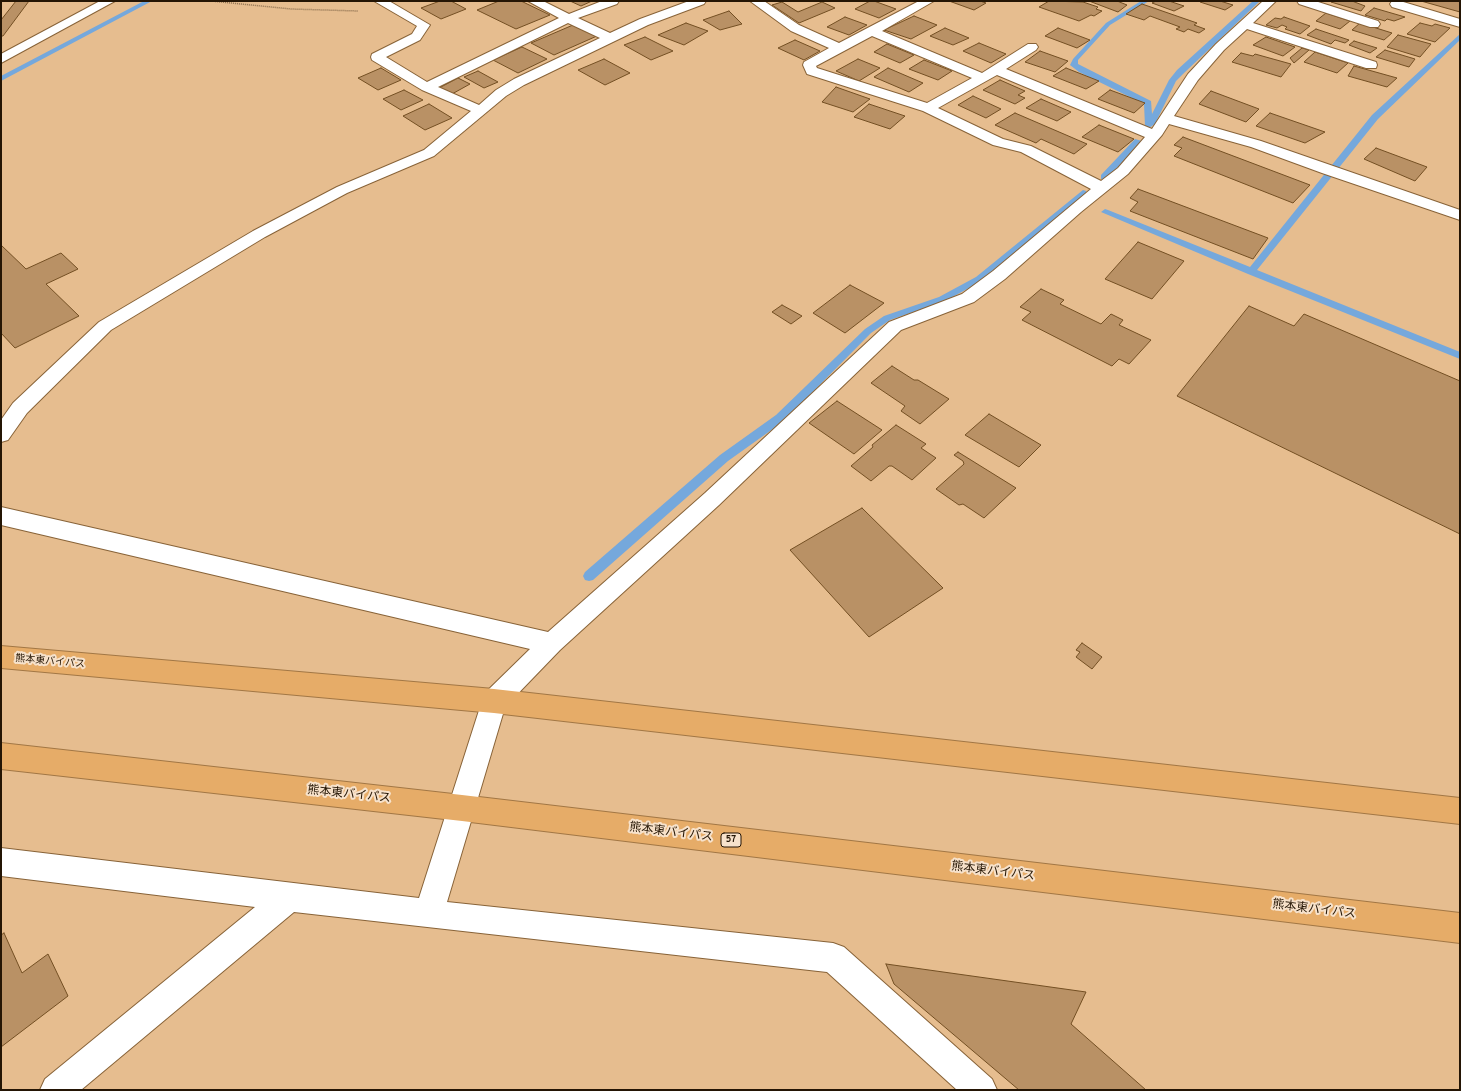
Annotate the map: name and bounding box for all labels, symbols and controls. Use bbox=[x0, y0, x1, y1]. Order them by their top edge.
street label: 熊本東バイパス bbox=[15, 653, 85, 671]
street label: 熊本東バイパス bbox=[306, 783, 392, 807]
street label: 熊本東バイパス bbox=[628, 821, 714, 845]
road number: 57 bbox=[721, 833, 741, 847]
street label: 熊本東バイパス bbox=[950, 860, 1036, 884]
street label: 熊本東バイパス bbox=[1271, 898, 1357, 922]

